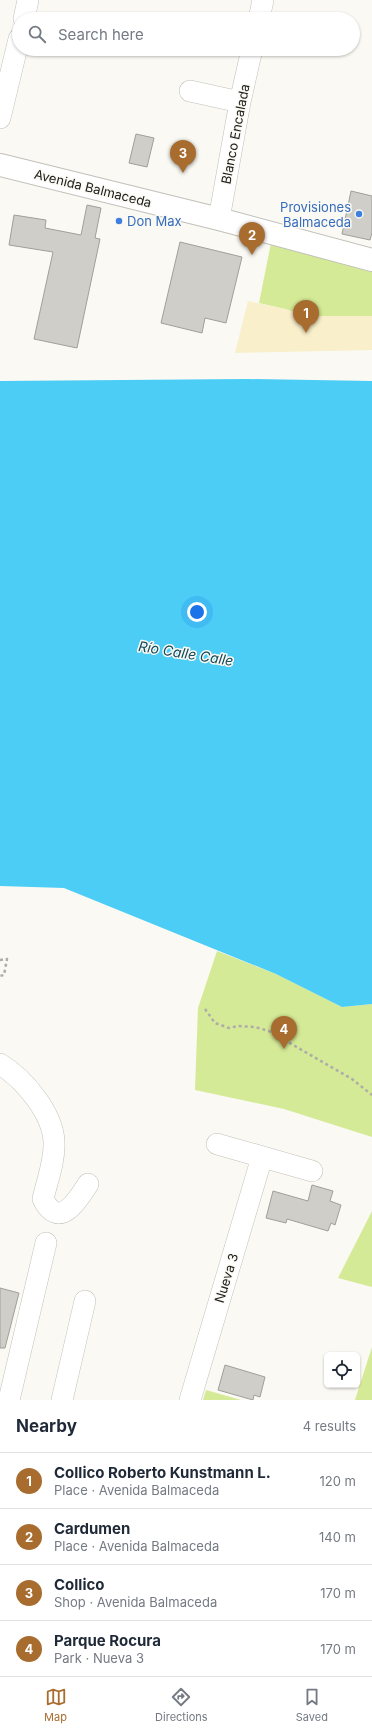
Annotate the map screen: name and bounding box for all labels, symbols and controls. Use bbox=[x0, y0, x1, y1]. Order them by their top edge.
search box bbox=[12, 12, 360, 56]
icon: search bbox=[26, 23, 48, 45]
text: Search here bbox=[58, 25, 144, 44]
street label: Blanco Encalada bbox=[217, 83, 253, 185]
pin: 3 bbox=[170, 140, 196, 173]
street label: Avenida Balmaceda bbox=[33, 166, 153, 210]
place label: Provisiones Balmaceda bbox=[280, 199, 351, 230]
marker: Provisiones Balmaceda bbox=[354, 209, 364, 219]
place label: Don Max bbox=[127, 213, 182, 229]
marker: Don Max bbox=[114, 216, 124, 226]
pin: 2 bbox=[239, 222, 265, 255]
pin: 1 bbox=[293, 300, 319, 333]
your location bbox=[187, 602, 207, 622]
water label: Río Calle Calle bbox=[137, 637, 235, 669]
pin: 4 bbox=[271, 1016, 297, 1049]
street label: Nueva 3 bbox=[211, 1251, 241, 1305]
map controls bbox=[324, 1352, 360, 1388]
button: locate bbox=[324, 1352, 360, 1388]
text: Nearby bbox=[16, 1416, 77, 1436]
text: 4 results bbox=[303, 1418, 356, 1434]
text: Collico Roberto Kunstmann L. bbox=[54, 1463, 271, 1482]
text: 1 bbox=[26, 1473, 32, 1489]
text: 120 m bbox=[320, 1473, 356, 1489]
text: Place · Avenida Balmaceda bbox=[54, 1482, 219, 1498]
text: Cardumen bbox=[54, 1519, 130, 1538]
text: 2 bbox=[25, 1529, 33, 1545]
text: 140 m bbox=[319, 1529, 356, 1545]
text: Place · Avenida Balmaceda bbox=[54, 1538, 219, 1554]
text: Collico bbox=[54, 1575, 105, 1594]
text: 3 bbox=[25, 1585, 33, 1601]
text: 170 m bbox=[320, 1585, 356, 1601]
text: Shop · Avenida Balmaceda bbox=[54, 1594, 217, 1610]
text: Parque Rocura bbox=[54, 1631, 161, 1650]
text: 4 bbox=[25, 1641, 33, 1657]
text: 170 m bbox=[320, 1641, 356, 1657]
text: Park · Nueva 3 bbox=[54, 1650, 144, 1666]
tab: Map bbox=[44, 1686, 67, 1724]
tab: Directions bbox=[155, 1686, 208, 1724]
tab: Saved bbox=[296, 1686, 328, 1724]

